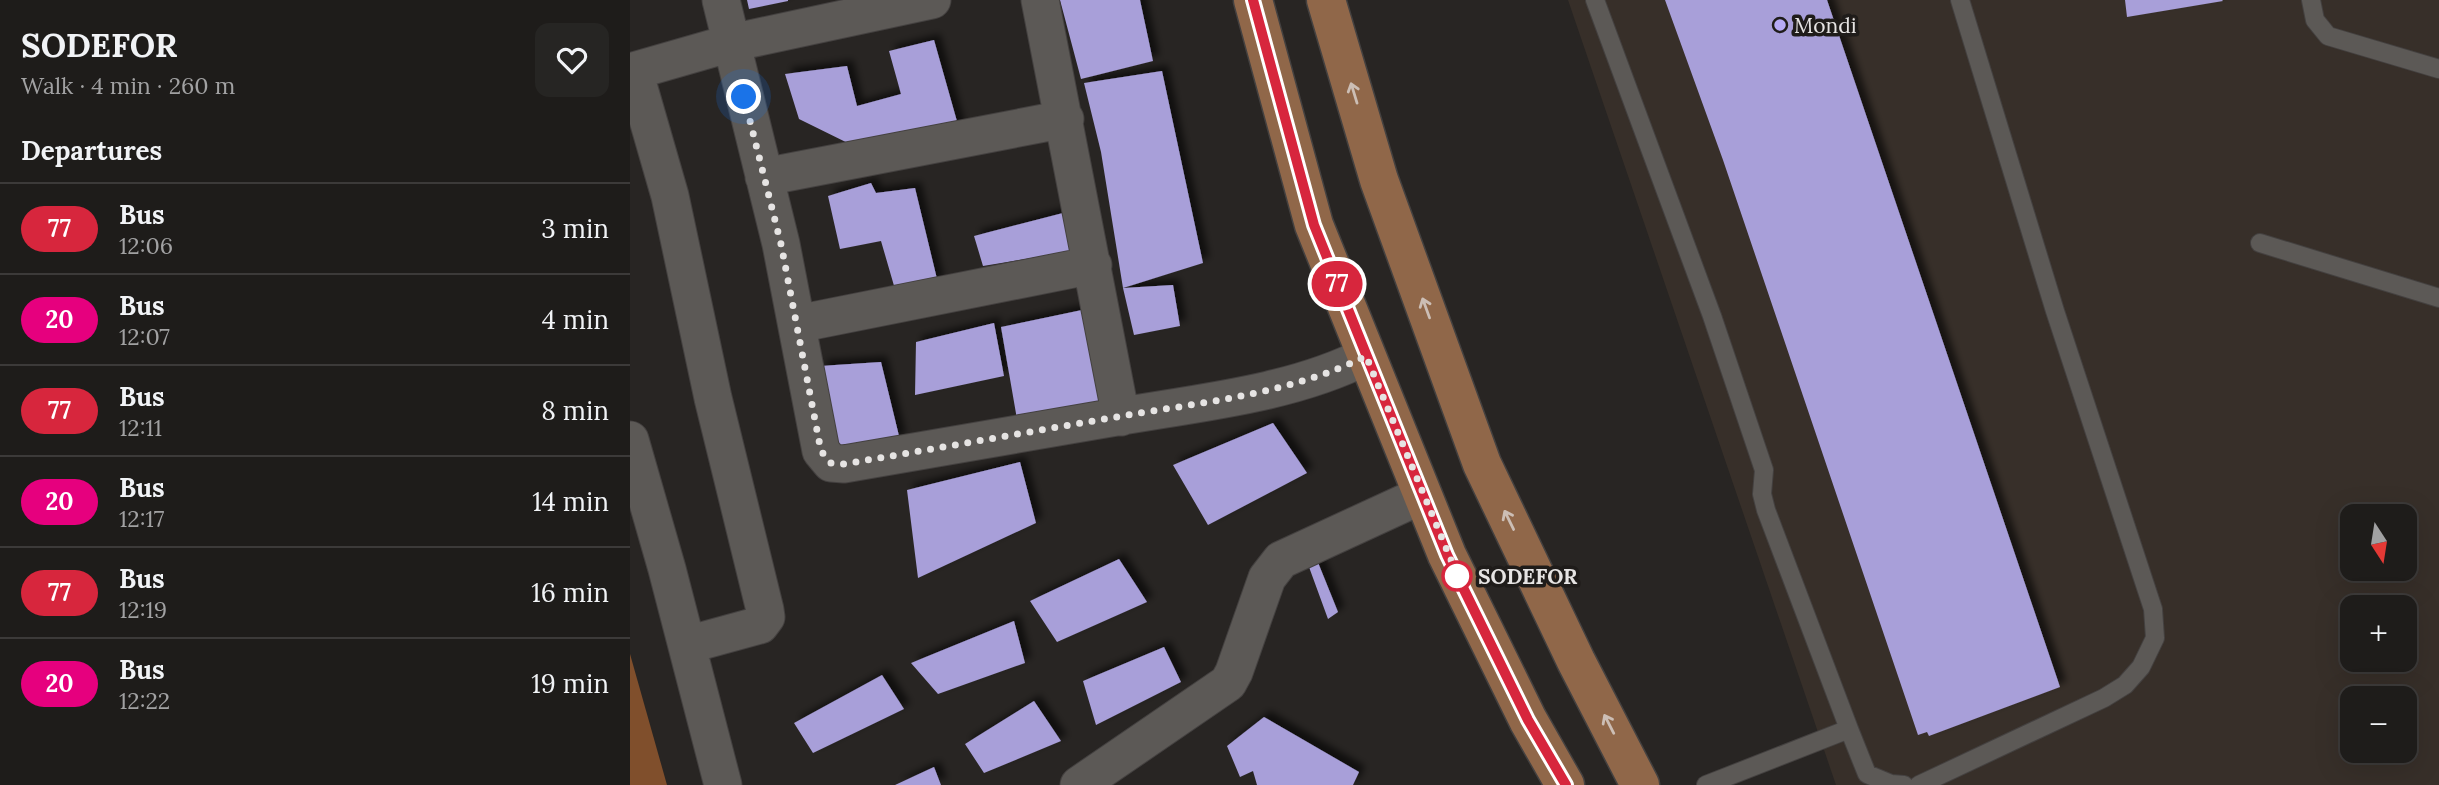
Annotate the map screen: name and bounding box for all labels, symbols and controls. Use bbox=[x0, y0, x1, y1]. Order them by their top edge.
place label: Mondi bbox=[1794, 12, 1857, 39]
marker: Mondi bbox=[1772, 17, 1788, 33]
button: heart bbox=[535, 23, 609, 97]
text: SODEFOR bbox=[21, 24, 177, 66]
text: Walk · 4 min · 260 m bbox=[21, 71, 235, 100]
your location bbox=[726, 79, 761, 114]
one-way arrow bbox=[1346, 82, 1359, 104]
text: Departures bbox=[21, 134, 162, 167]
text: Bus bbox=[119, 198, 165, 231]
text: 3 min bbox=[541, 212, 609, 245]
text: 77 bbox=[48, 213, 71, 244]
text: 12:06 bbox=[119, 231, 173, 260]
line badge: 77 bbox=[1306, 261, 1368, 307]
text: 77 bbox=[1326, 268, 1348, 299]
text: Bus bbox=[119, 289, 165, 322]
one-way arrow bbox=[1419, 298, 1431, 320]
text: 4 min bbox=[542, 303, 609, 336]
text: 20 bbox=[45, 304, 74, 335]
text: 12:07 bbox=[119, 322, 170, 351]
text: Bus bbox=[119, 380, 165, 413]
text: 8 min bbox=[541, 394, 609, 427]
text: 77 bbox=[48, 395, 71, 426]
text: 12:11 bbox=[119, 413, 162, 442]
text: Bus bbox=[119, 471, 165, 504]
text: 14 min bbox=[532, 485, 609, 518]
text: 20 bbox=[45, 486, 74, 517]
text: 12:17 bbox=[119, 504, 164, 533]
north arrow bbox=[2340, 504, 2417, 581]
map controls bbox=[2340, 504, 2417, 763]
one-way arrow bbox=[1501, 510, 1515, 531]
marker: SODEFOR bbox=[1442, 561, 1472, 591]
text: Bus bbox=[119, 562, 165, 595]
place label: SODEFOR bbox=[1478, 563, 1578, 590]
text: 16 min bbox=[531, 576, 609, 609]
text: 77 bbox=[48, 577, 71, 608]
text: 12:19 bbox=[119, 595, 167, 624]
button: + bbox=[2340, 595, 2417, 672]
text: Bus bbox=[119, 653, 165, 686]
text: 19 min bbox=[531, 667, 609, 700]
text: 20 bbox=[45, 668, 74, 699]
text: 12:22 bbox=[119, 686, 170, 715]
button: − bbox=[2340, 686, 2417, 763]
one-way arrow bbox=[1601, 714, 1615, 735]

